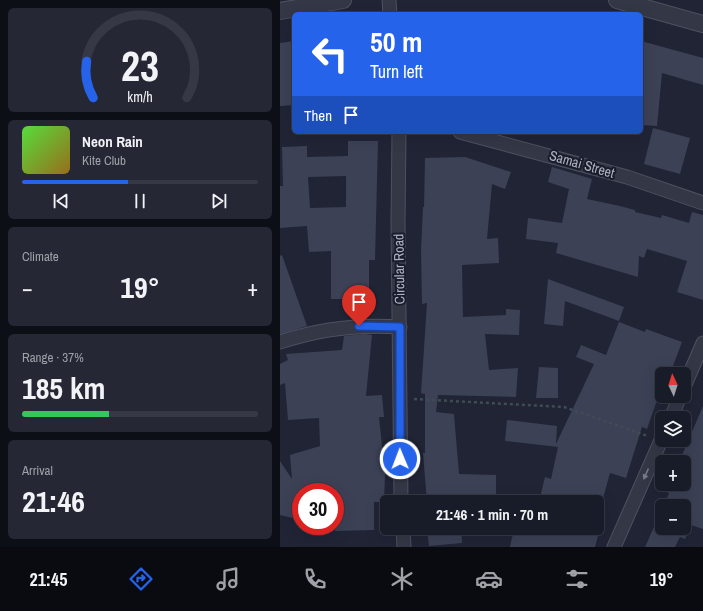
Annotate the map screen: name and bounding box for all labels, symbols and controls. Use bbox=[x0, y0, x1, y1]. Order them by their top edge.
text: 50 m bbox=[370, 23, 422, 61]
icon: left bbox=[304, 28, 356, 80]
text: 23 bbox=[121, 38, 159, 94]
text: Turn left bbox=[370, 59, 423, 84]
text: km/h bbox=[127, 87, 153, 106]
icon: arrive bbox=[340, 104, 362, 126]
text: Then bbox=[304, 105, 332, 126]
text: Neon Rain bbox=[82, 131, 143, 152]
street label: Samai Street bbox=[547, 146, 617, 182]
text: Kite Club bbox=[82, 152, 126, 169]
icon: previous bbox=[50, 190, 72, 212]
icon: pause bbox=[129, 190, 151, 212]
icon: next bbox=[208, 190, 230, 212]
street label: Circular Road bbox=[389, 233, 409, 305]
text: Climate bbox=[22, 248, 59, 265]
text: 19° bbox=[120, 267, 160, 307]
text: − bbox=[22, 273, 33, 303]
text: + bbox=[247, 273, 258, 303]
pin bbox=[342, 285, 376, 326]
icon: arrive bbox=[348, 291, 370, 313]
text: Range · 37% bbox=[22, 349, 84, 366]
north arrow bbox=[655, 367, 691, 403]
map controls bbox=[655, 367, 691, 535]
text: 185 km bbox=[22, 368, 105, 408]
button: layers bbox=[655, 411, 691, 447]
position arrow bbox=[379, 438, 421, 480]
button: + bbox=[655, 455, 691, 491]
text: Arrival bbox=[22, 462, 53, 479]
one-way arrow bbox=[643, 468, 649, 480]
text: 21:46 bbox=[22, 481, 85, 521]
speed limit sign: 30 bbox=[292, 483, 344, 535]
button: − bbox=[655, 499, 691, 535]
text: 21:46 · 1 min · 70 m bbox=[436, 504, 548, 525]
icon: directions bbox=[127, 565, 155, 593]
icon: music bbox=[214, 565, 242, 593]
icon: phone bbox=[301, 565, 329, 593]
icon: climate bbox=[388, 565, 416, 593]
icon: car bbox=[475, 565, 503, 593]
icon: filters bbox=[563, 565, 591, 593]
text: 21:45 bbox=[30, 567, 67, 592]
text: 19° bbox=[650, 567, 673, 592]

